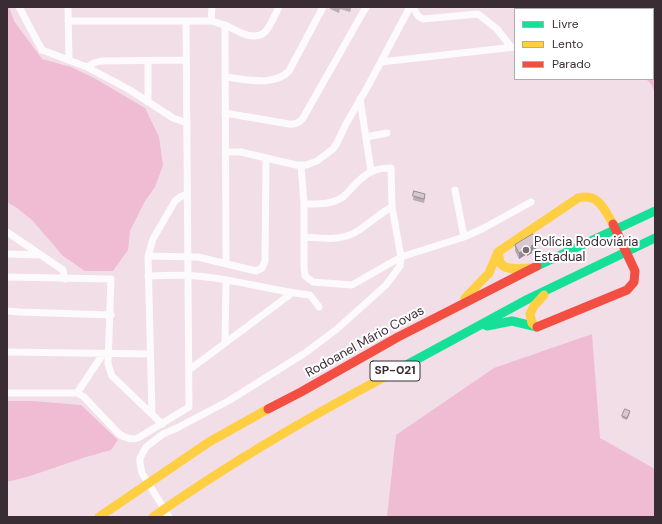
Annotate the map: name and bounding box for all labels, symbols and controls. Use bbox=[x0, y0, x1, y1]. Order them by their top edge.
legend bbox=[514, 8, 654, 80]
text: Livre bbox=[552, 16, 579, 32]
text: Lento bbox=[552, 36, 583, 52]
text: Parado bbox=[552, 56, 591, 72]
place label: Polícia Rodoviária Estadual bbox=[534, 235, 638, 266]
marker: Polícia Rodoviária Estadual bbox=[521, 245, 531, 255]
street label: Rodoanel Mário Covas bbox=[303, 303, 427, 381]
road number: SP-021 bbox=[370, 361, 420, 381]

